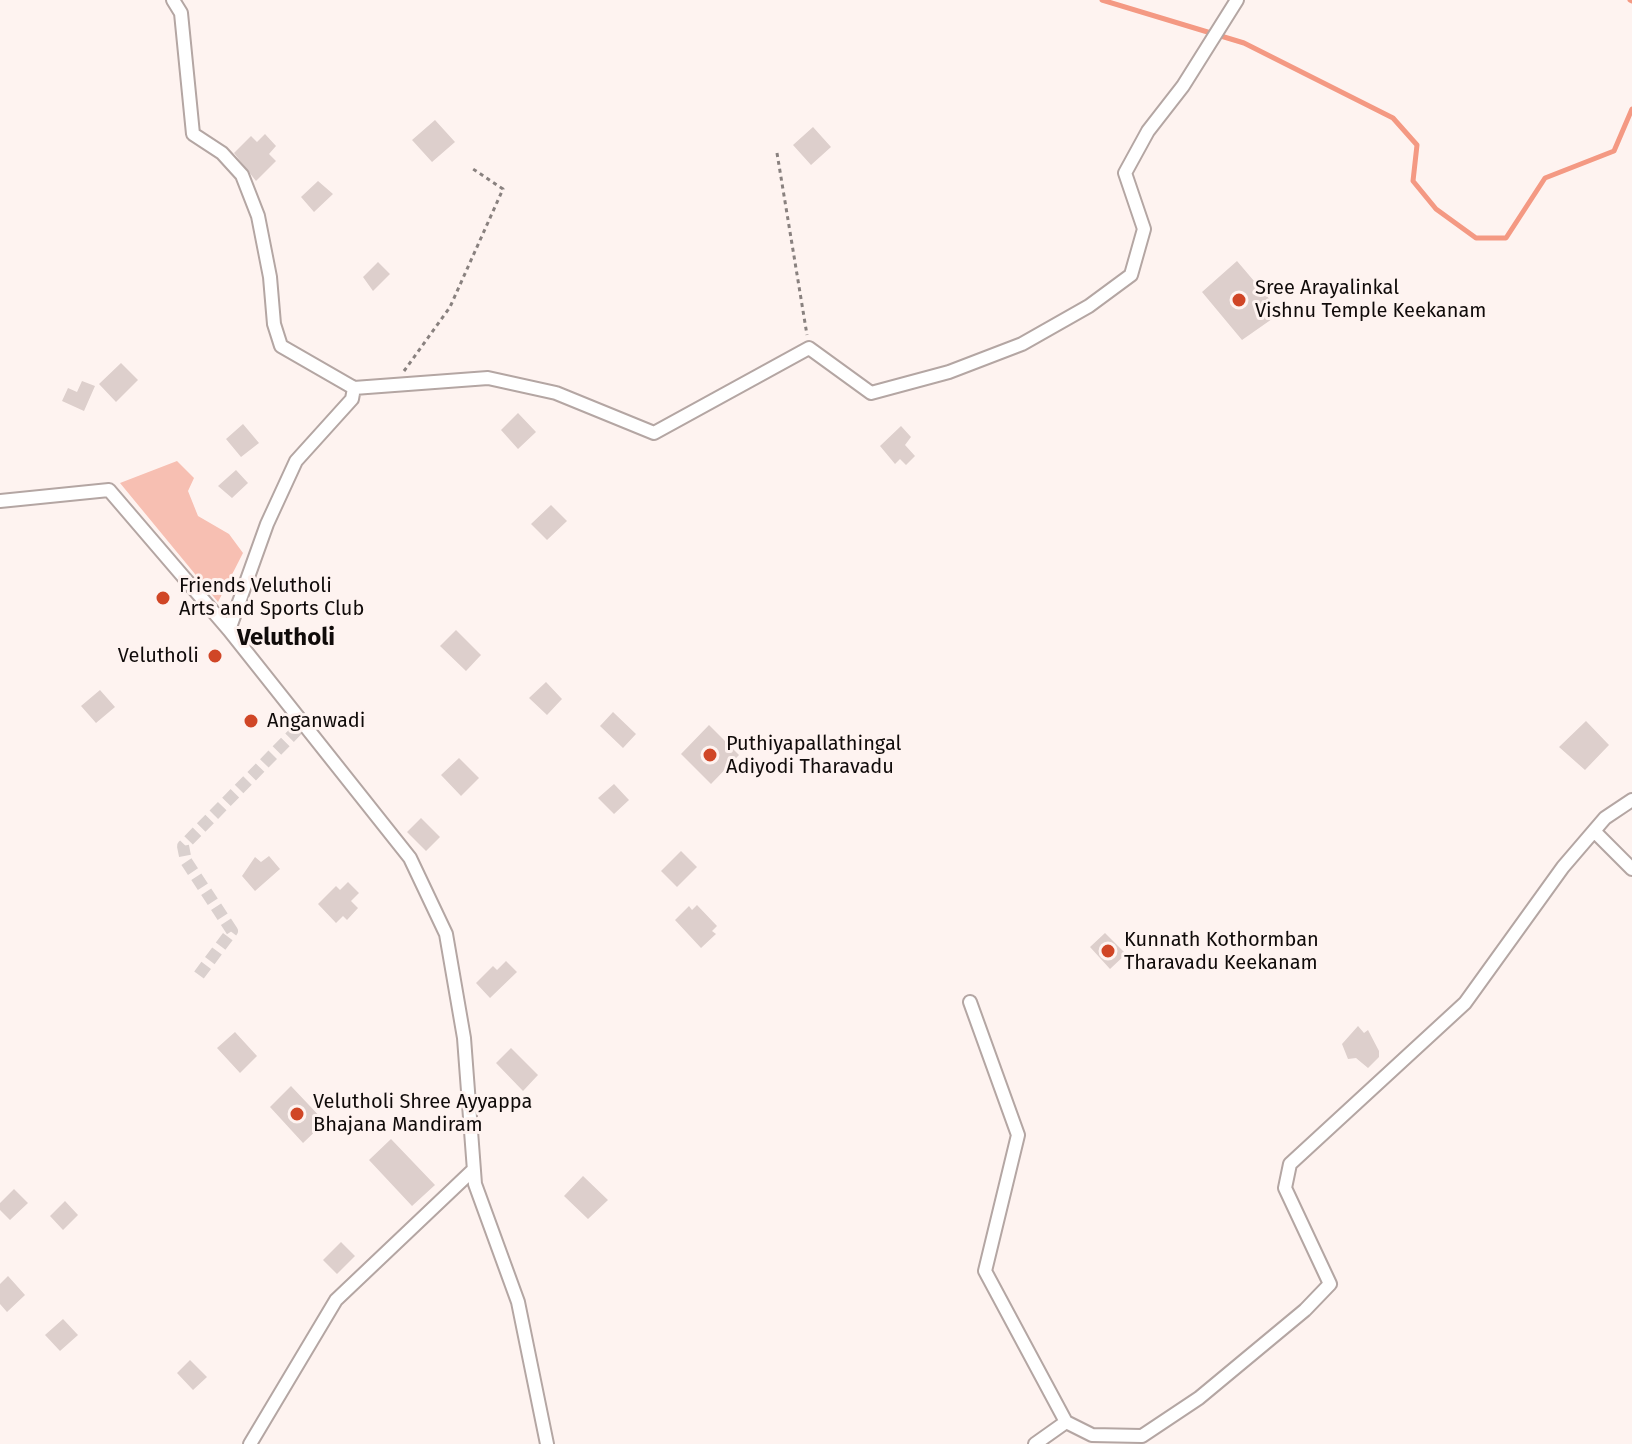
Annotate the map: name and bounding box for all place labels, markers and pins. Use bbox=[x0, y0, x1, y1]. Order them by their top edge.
place label: Sree Arayalinkal Vishnu Temple Keekanam bbox=[1255, 276, 1486, 323]
marker: Sree Arayalinkal Vishnu Temple Keekanam bbox=[1230, 291, 1248, 309]
place label: Friends Velutholi Arts and Sports Club bbox=[179, 574, 364, 621]
marker: Friends Velutholi Arts and Sports Club bbox=[154, 589, 172, 607]
place label: Velutholi bbox=[118, 644, 199, 668]
marker: Velutholi bbox=[206, 647, 224, 665]
place label: Anganwadi bbox=[267, 709, 365, 733]
marker: Anganwadi bbox=[242, 712, 260, 730]
place label: Puthiyapallathingal Adiyodi Tharavadu bbox=[726, 732, 901, 779]
marker: Puthiyapallathingal Adiyodi Tharavadu bbox=[701, 746, 719, 764]
place label: Kunnath Kothormban Tharavadu Keekanam bbox=[1124, 928, 1319, 975]
marker: Kunnath Kothormban Tharavadu Keekanam bbox=[1099, 942, 1117, 960]
place label: Velutholi Shree Ayyappa Bhajana Mandiram bbox=[313, 1090, 532, 1137]
marker: Velutholi Shree Ayyappa Bhajana Mandiram bbox=[288, 1105, 306, 1123]

